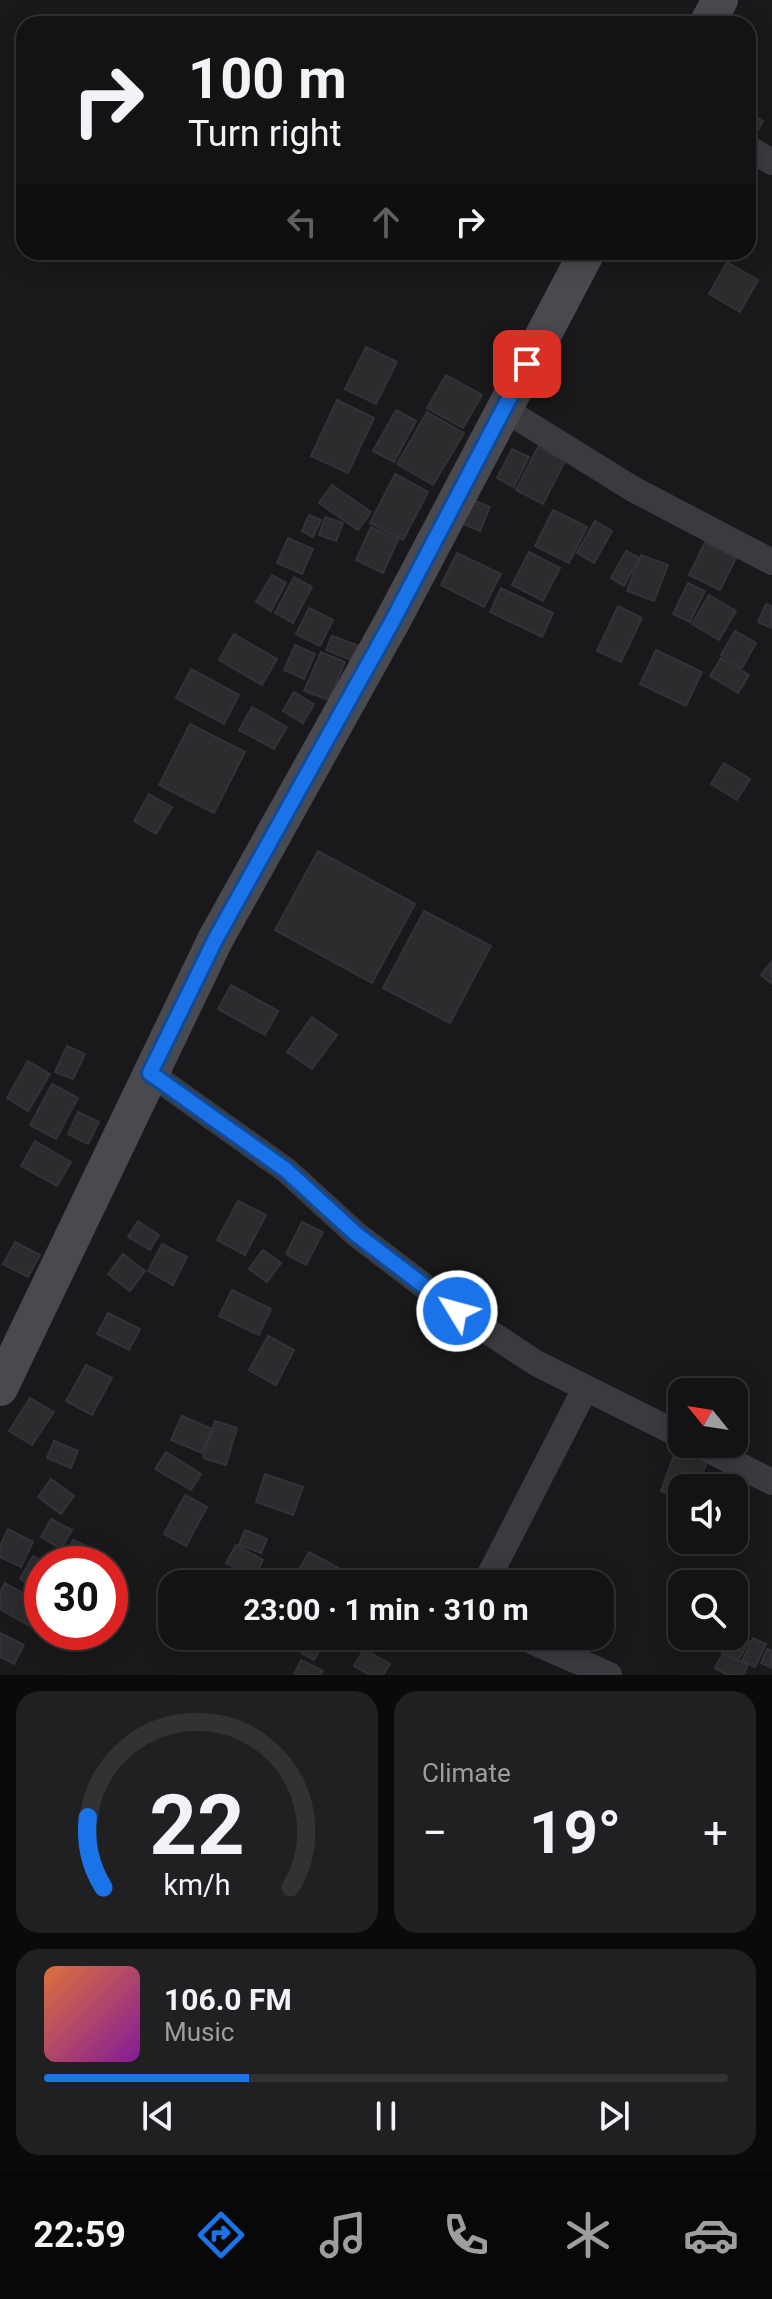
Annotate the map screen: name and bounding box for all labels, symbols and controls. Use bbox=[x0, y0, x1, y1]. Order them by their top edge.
text: 100 m bbox=[188, 46, 347, 112]
icon: right bbox=[56, 48, 160, 152]
text: Turn right bbox=[188, 113, 341, 155]
icon: left bbox=[280, 200, 324, 244]
icon: ahead bbox=[364, 200, 408, 244]
icon: right bbox=[448, 200, 492, 244]
pin bbox=[493, 330, 561, 398]
icon: arrive bbox=[505, 342, 549, 386]
position arrow bbox=[415, 1269, 499, 1353]
north arrow bbox=[668, 1378, 748, 1458]
map controls bbox=[668, 1378, 748, 1650]
button: sound bbox=[668, 1474, 748, 1554]
speed limit sign: 30 bbox=[24, 1546, 128, 1650]
button: search bbox=[668, 1570, 748, 1650]
text: 23:00 · 1 min · 310 m bbox=[243, 1592, 529, 1627]
text: Climate bbox=[422, 1758, 511, 1788]
text: 22 bbox=[149, 1777, 245, 1874]
text: 19° bbox=[529, 1797, 621, 1868]
text: − bbox=[422, 1807, 447, 1859]
text: + bbox=[703, 1807, 728, 1859]
text: km/h bbox=[163, 1868, 231, 1902]
text: 106.0 FM bbox=[164, 1982, 292, 2017]
text: Music bbox=[164, 2017, 234, 2047]
icon: previous bbox=[136, 2094, 180, 2138]
icon: pause bbox=[364, 2094, 408, 2138]
icon: next bbox=[592, 2094, 636, 2138]
icon: directions bbox=[193, 2207, 249, 2263]
icon: music bbox=[315, 2207, 371, 2263]
icon: phone bbox=[438, 2207, 494, 2263]
icon: climate bbox=[560, 2207, 616, 2263]
icon: car bbox=[683, 2207, 739, 2263]
text: 22:59 bbox=[33, 2214, 126, 2256]

